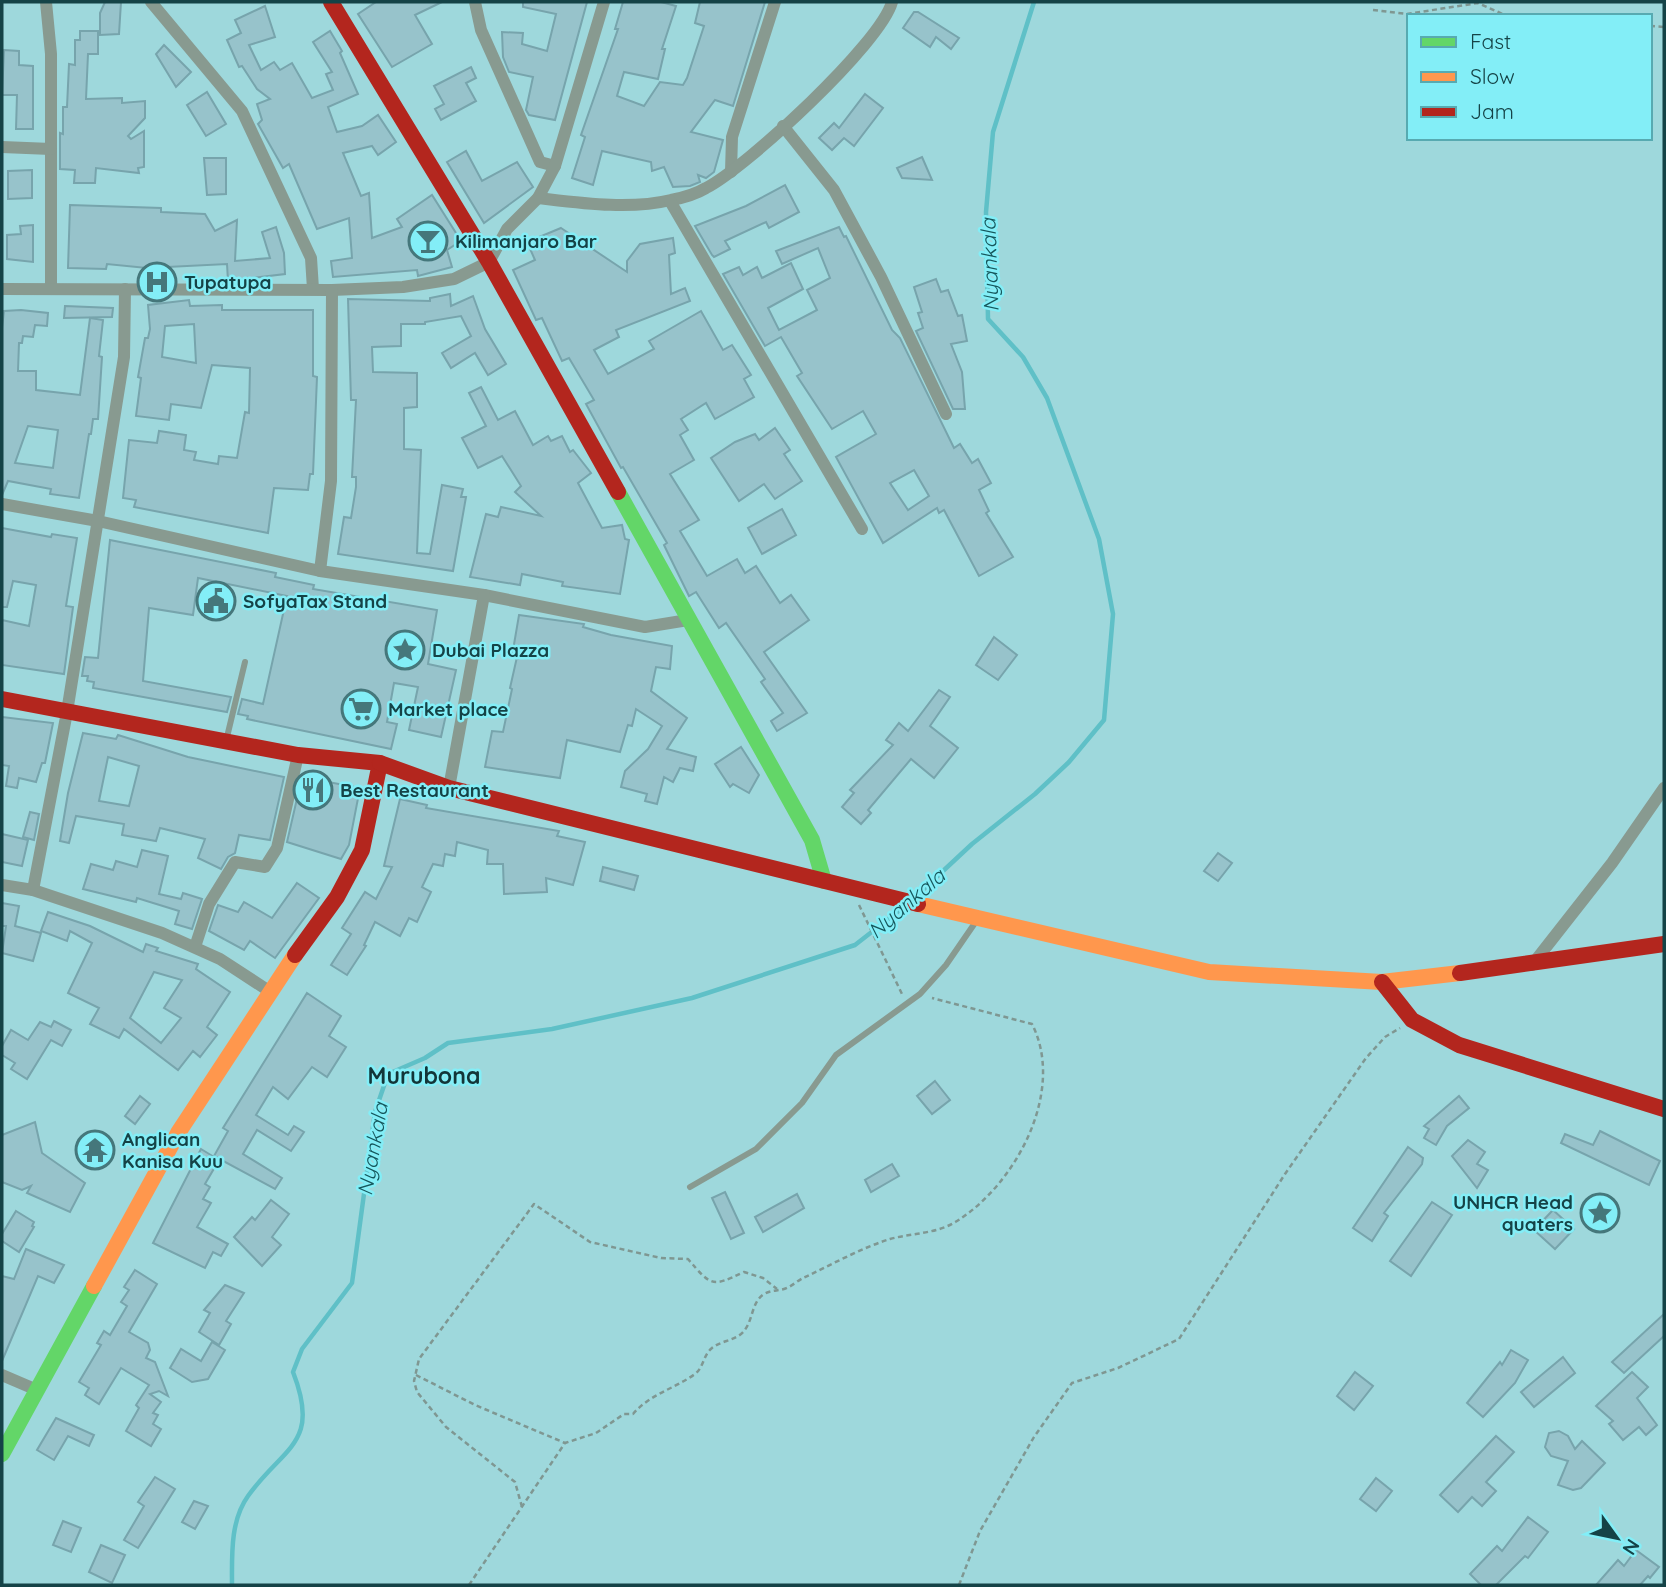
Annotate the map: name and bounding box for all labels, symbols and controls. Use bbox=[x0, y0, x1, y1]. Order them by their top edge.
legend bbox=[1407, 14, 1652, 140]
text: Fast bbox=[1470, 28, 1511, 54]
text: Slow bbox=[1470, 63, 1515, 89]
text: Jam bbox=[1470, 98, 1514, 124]
water label: Nyankala bbox=[974, 217, 1004, 312]
bar icon: Kilimanjaro Bar bbox=[407, 220, 449, 262]
place label: Kilimanjaro Bar bbox=[455, 229, 597, 253]
hospital icon: Tupatupa bbox=[136, 261, 178, 303]
place label: Tupatupa bbox=[184, 270, 271, 294]
public building icon: SofyaTax Stand bbox=[195, 580, 237, 622]
place label: SofyaTax Stand bbox=[243, 589, 387, 613]
place icon: Dubai Plazza bbox=[384, 629, 426, 671]
place label: Dubai Plazza bbox=[432, 638, 549, 662]
supermarket icon: Market place bbox=[340, 688, 382, 730]
place label: Market place bbox=[388, 697, 509, 721]
restaurant icon: Best Restaurant bbox=[292, 769, 334, 811]
place label: Best Restaurant bbox=[340, 778, 489, 802]
water label: Nyankala bbox=[862, 862, 951, 943]
district label: Murubona bbox=[368, 1061, 480, 1090]
water label: Nyankala bbox=[351, 1099, 393, 1197]
place label: Anglican Kanisa Kuu bbox=[122, 1127, 223, 1173]
temple icon: Anglican Kanisa Kuu bbox=[74, 1129, 116, 1171]
place label: UNHCR Head quaters bbox=[1453, 1190, 1573, 1236]
place icon: UNHCR Head quaters bbox=[1579, 1192, 1621, 1234]
north arrow bbox=[1582, 1503, 1652, 1573]
text: N bbox=[1617, 1535, 1645, 1560]

